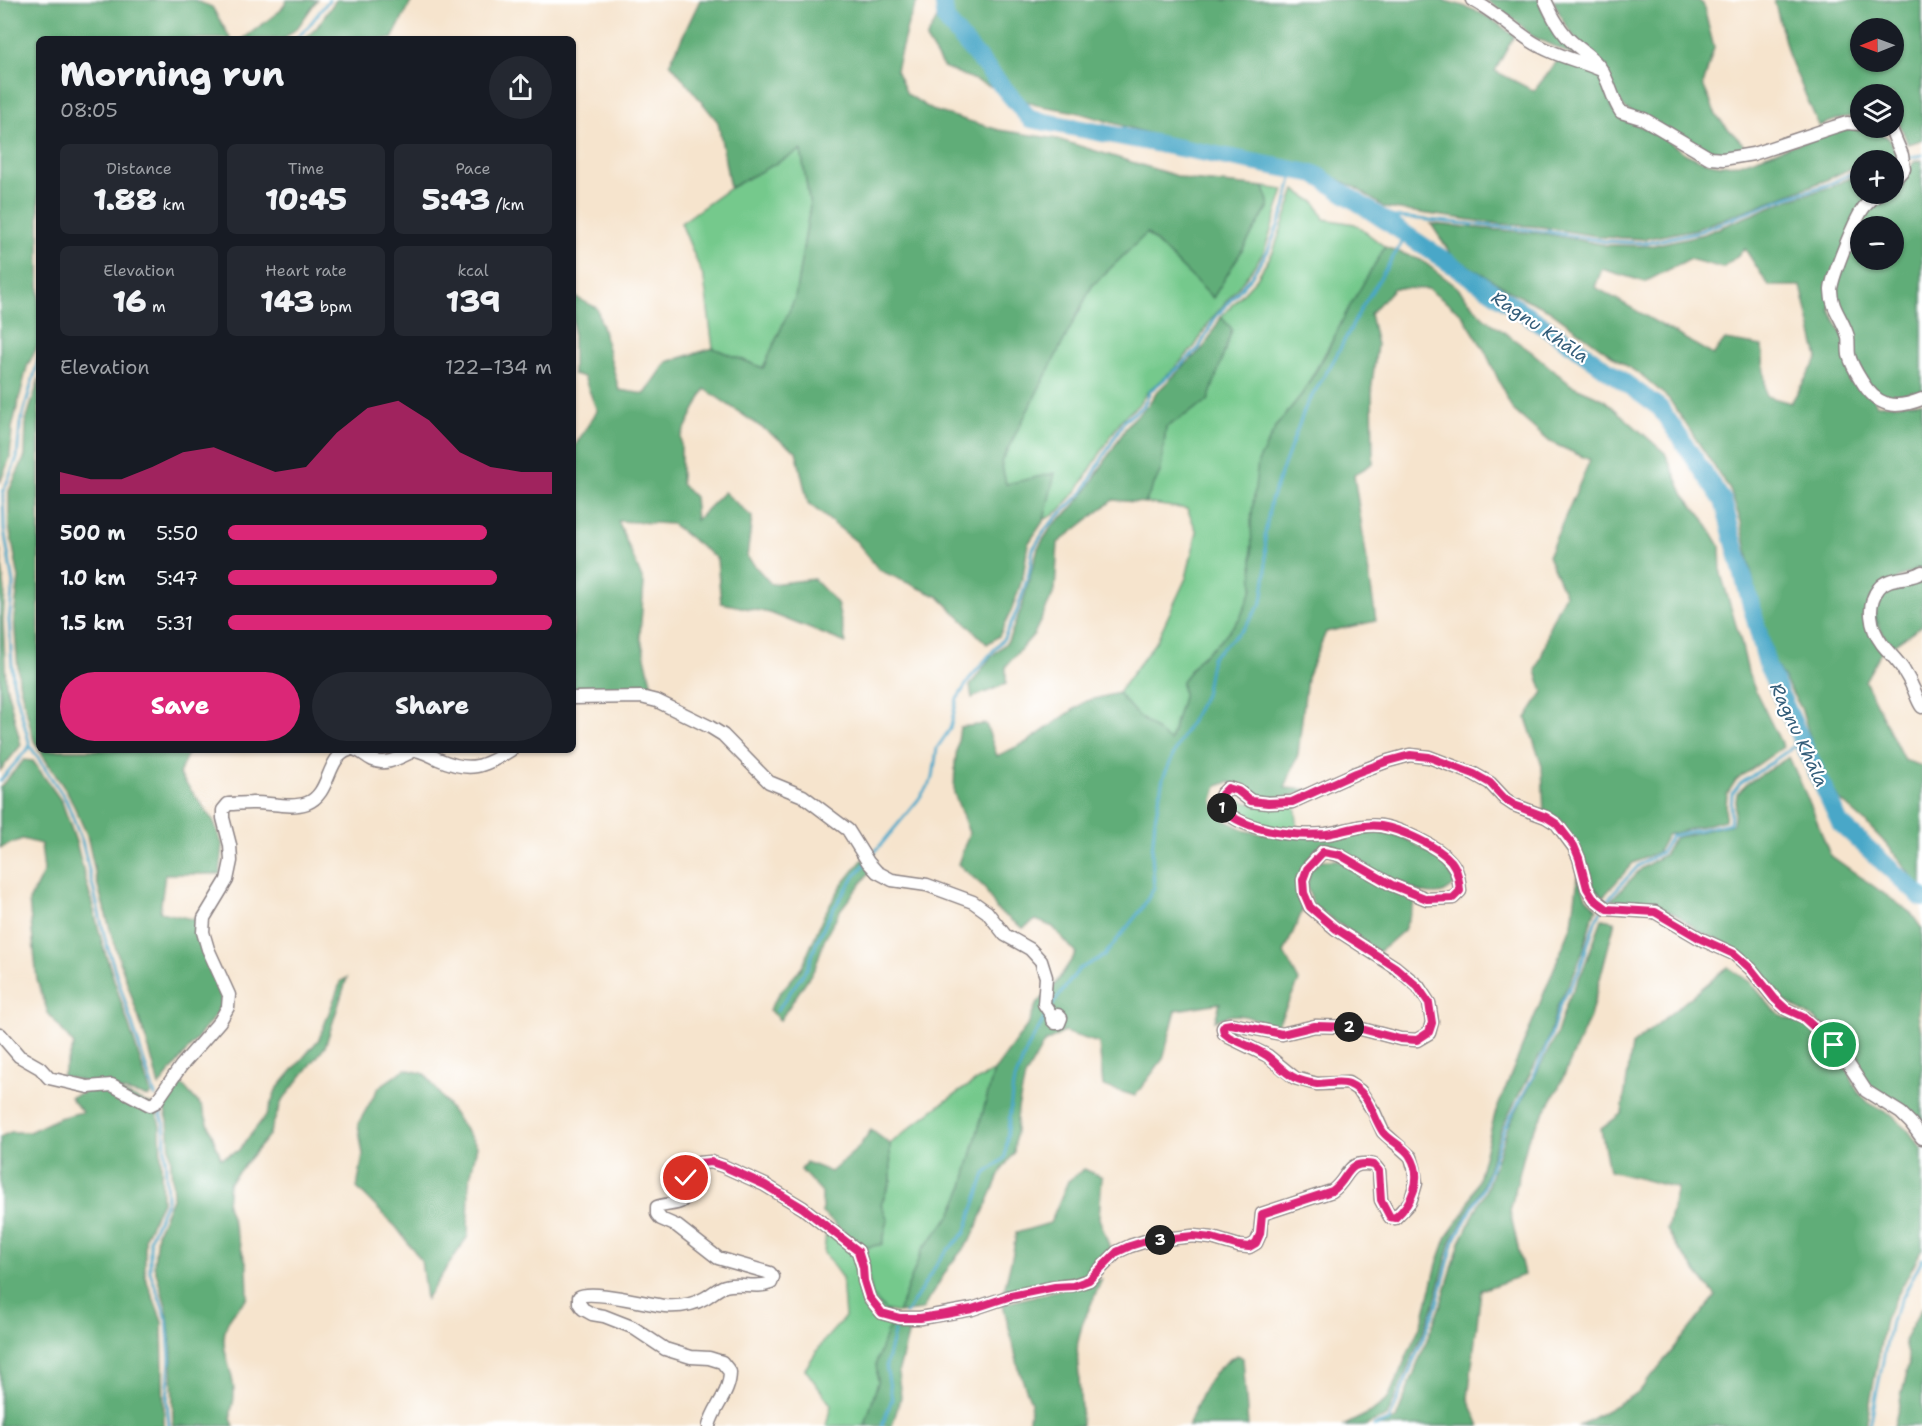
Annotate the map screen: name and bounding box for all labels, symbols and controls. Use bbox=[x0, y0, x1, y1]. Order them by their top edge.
north arrow bbox=[1850, 18, 1904, 72]
map controls bbox=[1850, 18, 1904, 270]
text: Morning run bbox=[60, 52, 284, 97]
button: share bbox=[489, 56, 552, 119]
button: layers bbox=[1850, 84, 1904, 138]
text: 08:05 bbox=[60, 97, 118, 123]
button: + bbox=[1850, 150, 1904, 204]
text: Distance bbox=[106, 158, 172, 179]
text: Time bbox=[288, 158, 324, 179]
text: Pace bbox=[455, 158, 491, 179]
text: 1.88 bbox=[93, 179, 157, 220]
text: 10:45 bbox=[265, 179, 347, 220]
text: 5:43 bbox=[422, 179, 490, 220]
text: km bbox=[157, 194, 185, 215]
text: /km bbox=[490, 194, 524, 215]
button: − bbox=[1850, 216, 1904, 270]
text: Elevation bbox=[103, 260, 175, 281]
text: Heart rate bbox=[265, 260, 347, 281]
text: kcal bbox=[457, 260, 489, 281]
text: 16 bbox=[112, 281, 147, 322]
text: 143 bbox=[260, 281, 314, 322]
text: 139 bbox=[445, 281, 501, 322]
water label: Ragnu Khāla bbox=[1487, 286, 1593, 368]
text: m bbox=[147, 296, 166, 317]
text: bpm bbox=[314, 296, 352, 317]
text: Elevation bbox=[60, 354, 150, 380]
text: 122–134 m bbox=[445, 354, 552, 380]
text: 500 m bbox=[60, 520, 126, 546]
text: 5:50 bbox=[156, 520, 199, 546]
text: 1.0 km bbox=[60, 565, 125, 591]
text: 5:47 bbox=[156, 565, 198, 591]
text: 1.5 km bbox=[60, 610, 124, 636]
text: 5:31 bbox=[156, 610, 193, 636]
button: Save bbox=[60, 672, 300, 741]
button: Share bbox=[312, 672, 552, 741]
water label: Ragnu Khāla bbox=[1764, 679, 1834, 791]
pin: 1 bbox=[1207, 793, 1237, 823]
text: 1 bbox=[1218, 797, 1226, 818]
pin: 2 bbox=[1334, 1012, 1364, 1042]
text: 2 bbox=[1343, 1016, 1355, 1037]
pin bbox=[1808, 1019, 1859, 1070]
icon: arrive bbox=[1817, 1028, 1850, 1061]
pin bbox=[660, 1152, 711, 1203]
icon: check bbox=[669, 1161, 702, 1194]
pin: 3 bbox=[1145, 1225, 1175, 1255]
text: 3 bbox=[1154, 1229, 1166, 1250]

